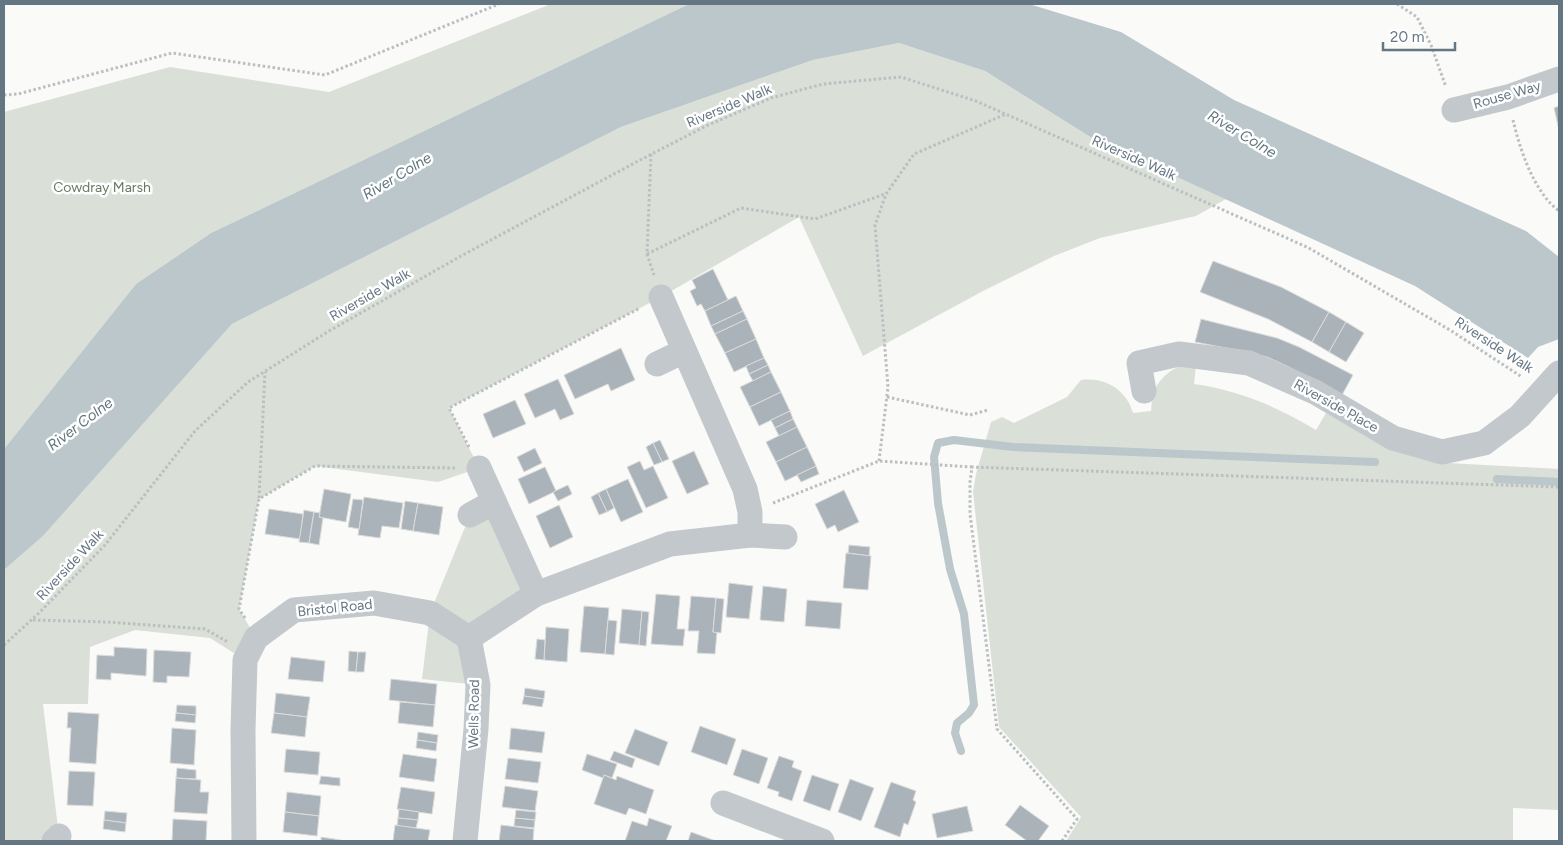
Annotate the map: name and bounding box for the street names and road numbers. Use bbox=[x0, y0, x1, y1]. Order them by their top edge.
street label: Rouse Way bbox=[1471, 77, 1543, 113]
street label: Riverside Walk bbox=[684, 80, 774, 131]
street label: Riverside Walk bbox=[1089, 132, 1179, 184]
street label: Riverside Walk bbox=[327, 265, 414, 325]
street label: Riverside Walk bbox=[1451, 313, 1537, 377]
street label: Riverside Place bbox=[1291, 376, 1382, 436]
street label: Riverside Walk bbox=[33, 526, 107, 604]
street label: Bristol Road bbox=[297, 596, 373, 620]
street label: Wells Road bbox=[465, 679, 483, 749]

